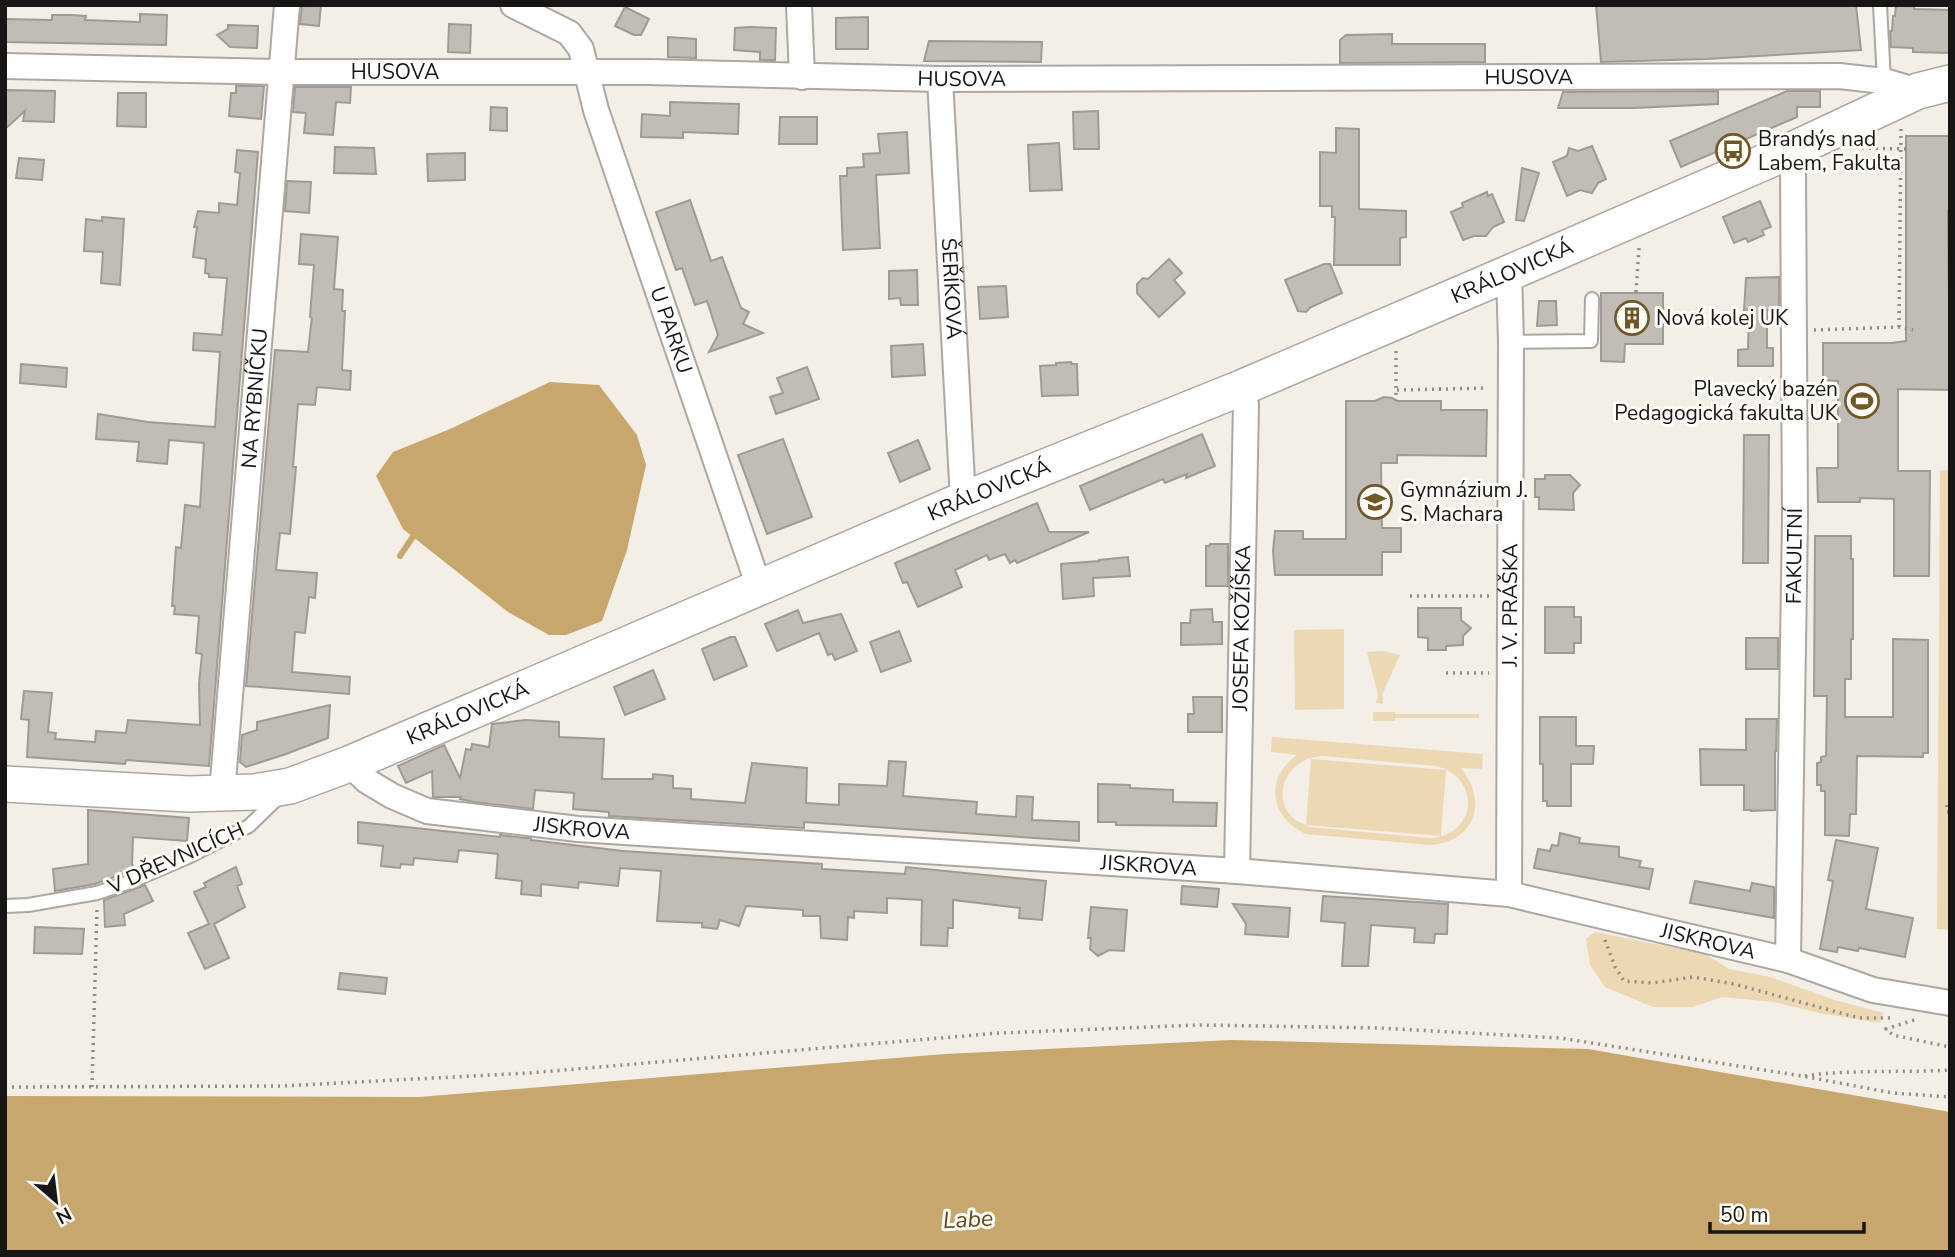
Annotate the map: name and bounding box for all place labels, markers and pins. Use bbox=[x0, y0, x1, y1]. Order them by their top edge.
place label: Brandýs nad Labem, Fakulta bbox=[1758, 125, 1901, 177]
bus stop icon: Brandýs nad Labem, Fakulta bbox=[1714, 132, 1752, 170]
building icon: Nová kolej UK bbox=[1613, 299, 1651, 337]
place label: Nová kolej UK bbox=[1656, 304, 1789, 332]
place label: Plavecký bazén Pedagogická fakulta UK bbox=[1614, 375, 1839, 427]
sports icon: Plavecký bazén Pedagogická fakulta UK bbox=[1843, 382, 1881, 420]
place label: Gymnázium J. S. Machara bbox=[1400, 476, 1528, 528]
school or university icon: Gymnázium J. S. Machara bbox=[1356, 483, 1394, 521]

